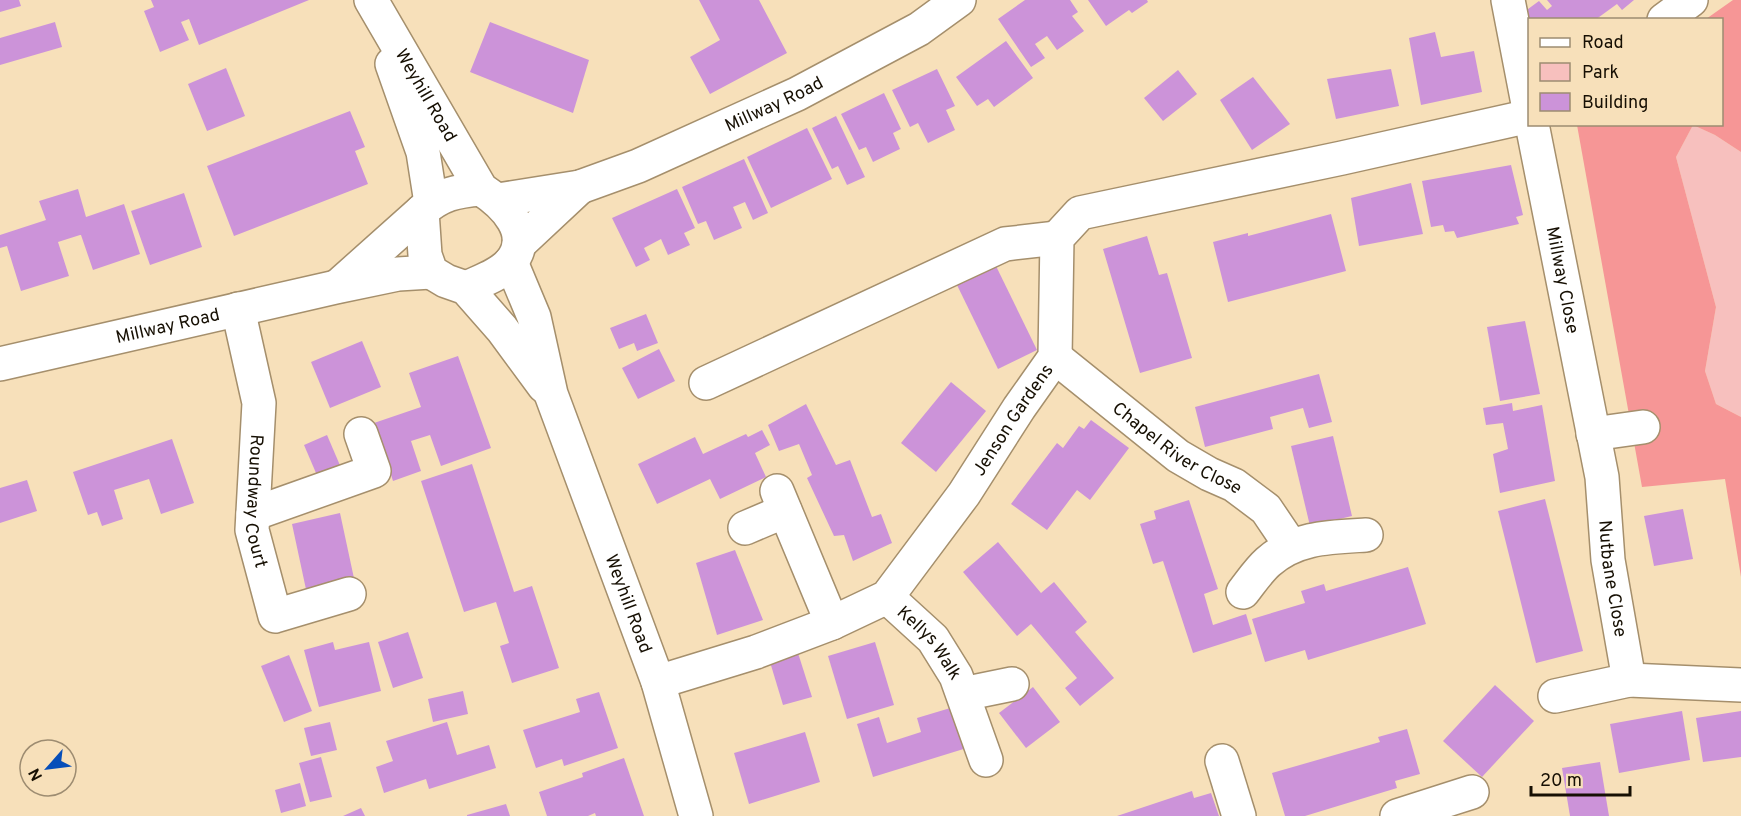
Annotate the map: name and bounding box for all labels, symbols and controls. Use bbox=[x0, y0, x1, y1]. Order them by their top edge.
legend bbox=[1528, 18, 1723, 126]
text: Road bbox=[1582, 32, 1624, 55]
street label: Weyhill Road bbox=[389, 45, 461, 146]
text: Park bbox=[1582, 62, 1619, 85]
street label: Millway Road bbox=[722, 72, 828, 138]
text: Building bbox=[1582, 92, 1648, 115]
street label: Millway Close bbox=[1540, 225, 1583, 336]
street label: Millway Road bbox=[114, 304, 222, 350]
street label: Jenson Gardens bbox=[968, 360, 1059, 481]
street label: Chapel River Close bbox=[1107, 398, 1246, 500]
street label: Roundway Court bbox=[239, 434, 272, 571]
street label: Nutbane Close bbox=[1592, 519, 1631, 639]
street label: Weyhill Road bbox=[599, 551, 656, 657]
street label: Kellys Walk bbox=[891, 602, 966, 685]
north arrow bbox=[18, 738, 78, 798]
scale bar bbox=[1531, 759, 1630, 797]
text: N bbox=[25, 764, 48, 784]
text: 20 m bbox=[1540, 770, 1582, 793]

